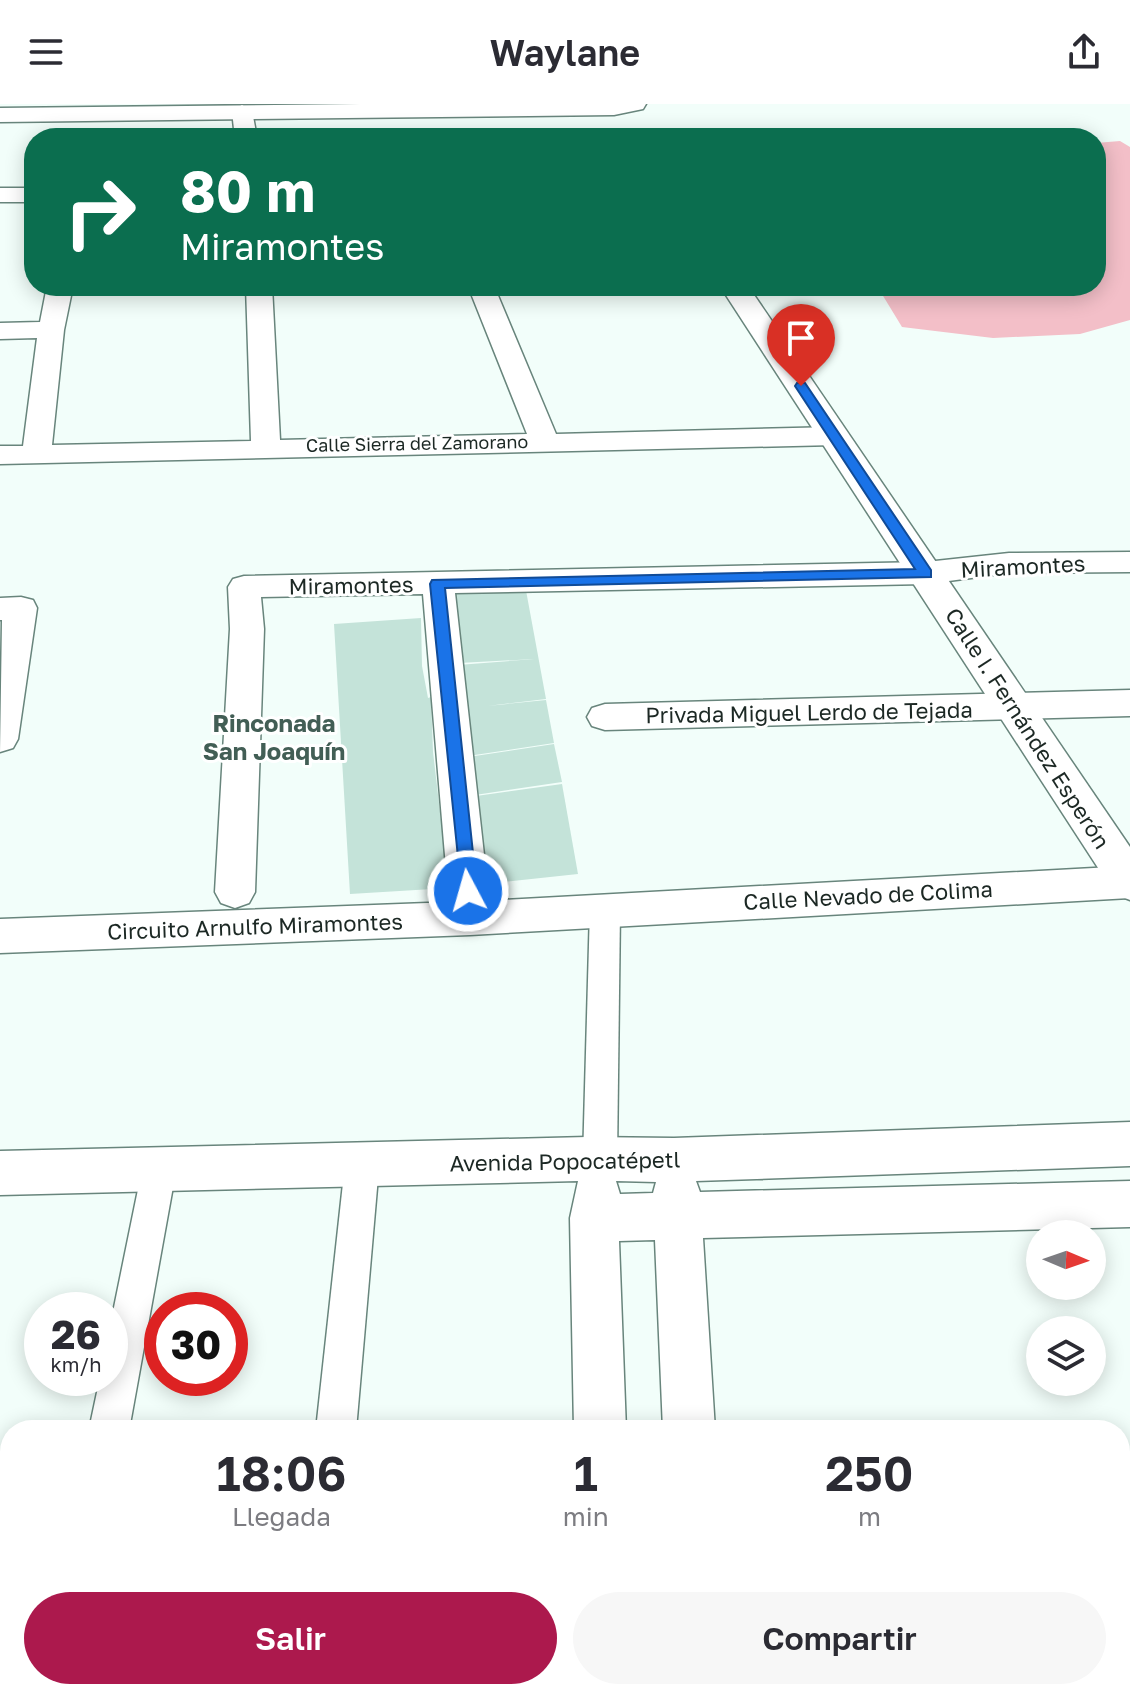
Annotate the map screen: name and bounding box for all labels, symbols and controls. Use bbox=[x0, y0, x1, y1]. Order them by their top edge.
icon: menu bbox=[24, 30, 68, 74]
icon: share bbox=[1062, 30, 1106, 74]
text: Waylane bbox=[490, 31, 640, 74]
text: 80 m bbox=[180, 157, 315, 224]
icon: right bbox=[48, 160, 152, 264]
text: Miramontes bbox=[180, 225, 384, 268]
pin bbox=[767, 304, 835, 386]
icon: arrive bbox=[779, 316, 823, 360]
street label: Calle Sierra del Zamorano bbox=[306, 430, 528, 456]
street label: Miramontes bbox=[960, 549, 1086, 583]
street label: Miramontes bbox=[288, 570, 414, 600]
street label: Calle I. Fernández Esperón bbox=[940, 603, 1116, 853]
street label: Privada Miguel Lerdo de Tejada bbox=[645, 696, 973, 728]
district label: Rinconada San Joaquín bbox=[203, 708, 345, 765]
position arrow bbox=[426, 849, 510, 933]
street label: Calle Nevado de Colima bbox=[743, 875, 993, 915]
street label: Circuito Arnulfo Miramontes bbox=[107, 907, 403, 945]
street label: Avenida Popocatépetl bbox=[449, 1145, 681, 1177]
north arrow bbox=[1026, 1220, 1106, 1300]
map controls bbox=[1026, 1220, 1106, 1396]
speed limit sign: 30 bbox=[144, 1292, 248, 1396]
text: 26 bbox=[51, 1310, 101, 1358]
button: layers bbox=[1026, 1316, 1106, 1396]
text: km/h bbox=[51, 1352, 101, 1376]
text: 18:06 bbox=[216, 1444, 346, 1502]
text: 1 bbox=[574, 1444, 598, 1502]
text: 250 bbox=[825, 1444, 914, 1502]
text: Llegada bbox=[232, 1501, 331, 1532]
text: min bbox=[563, 1501, 609, 1532]
text: m bbox=[858, 1501, 881, 1532]
button: Salir bbox=[24, 1592, 557, 1684]
button: Compartir bbox=[573, 1592, 1106, 1684]

